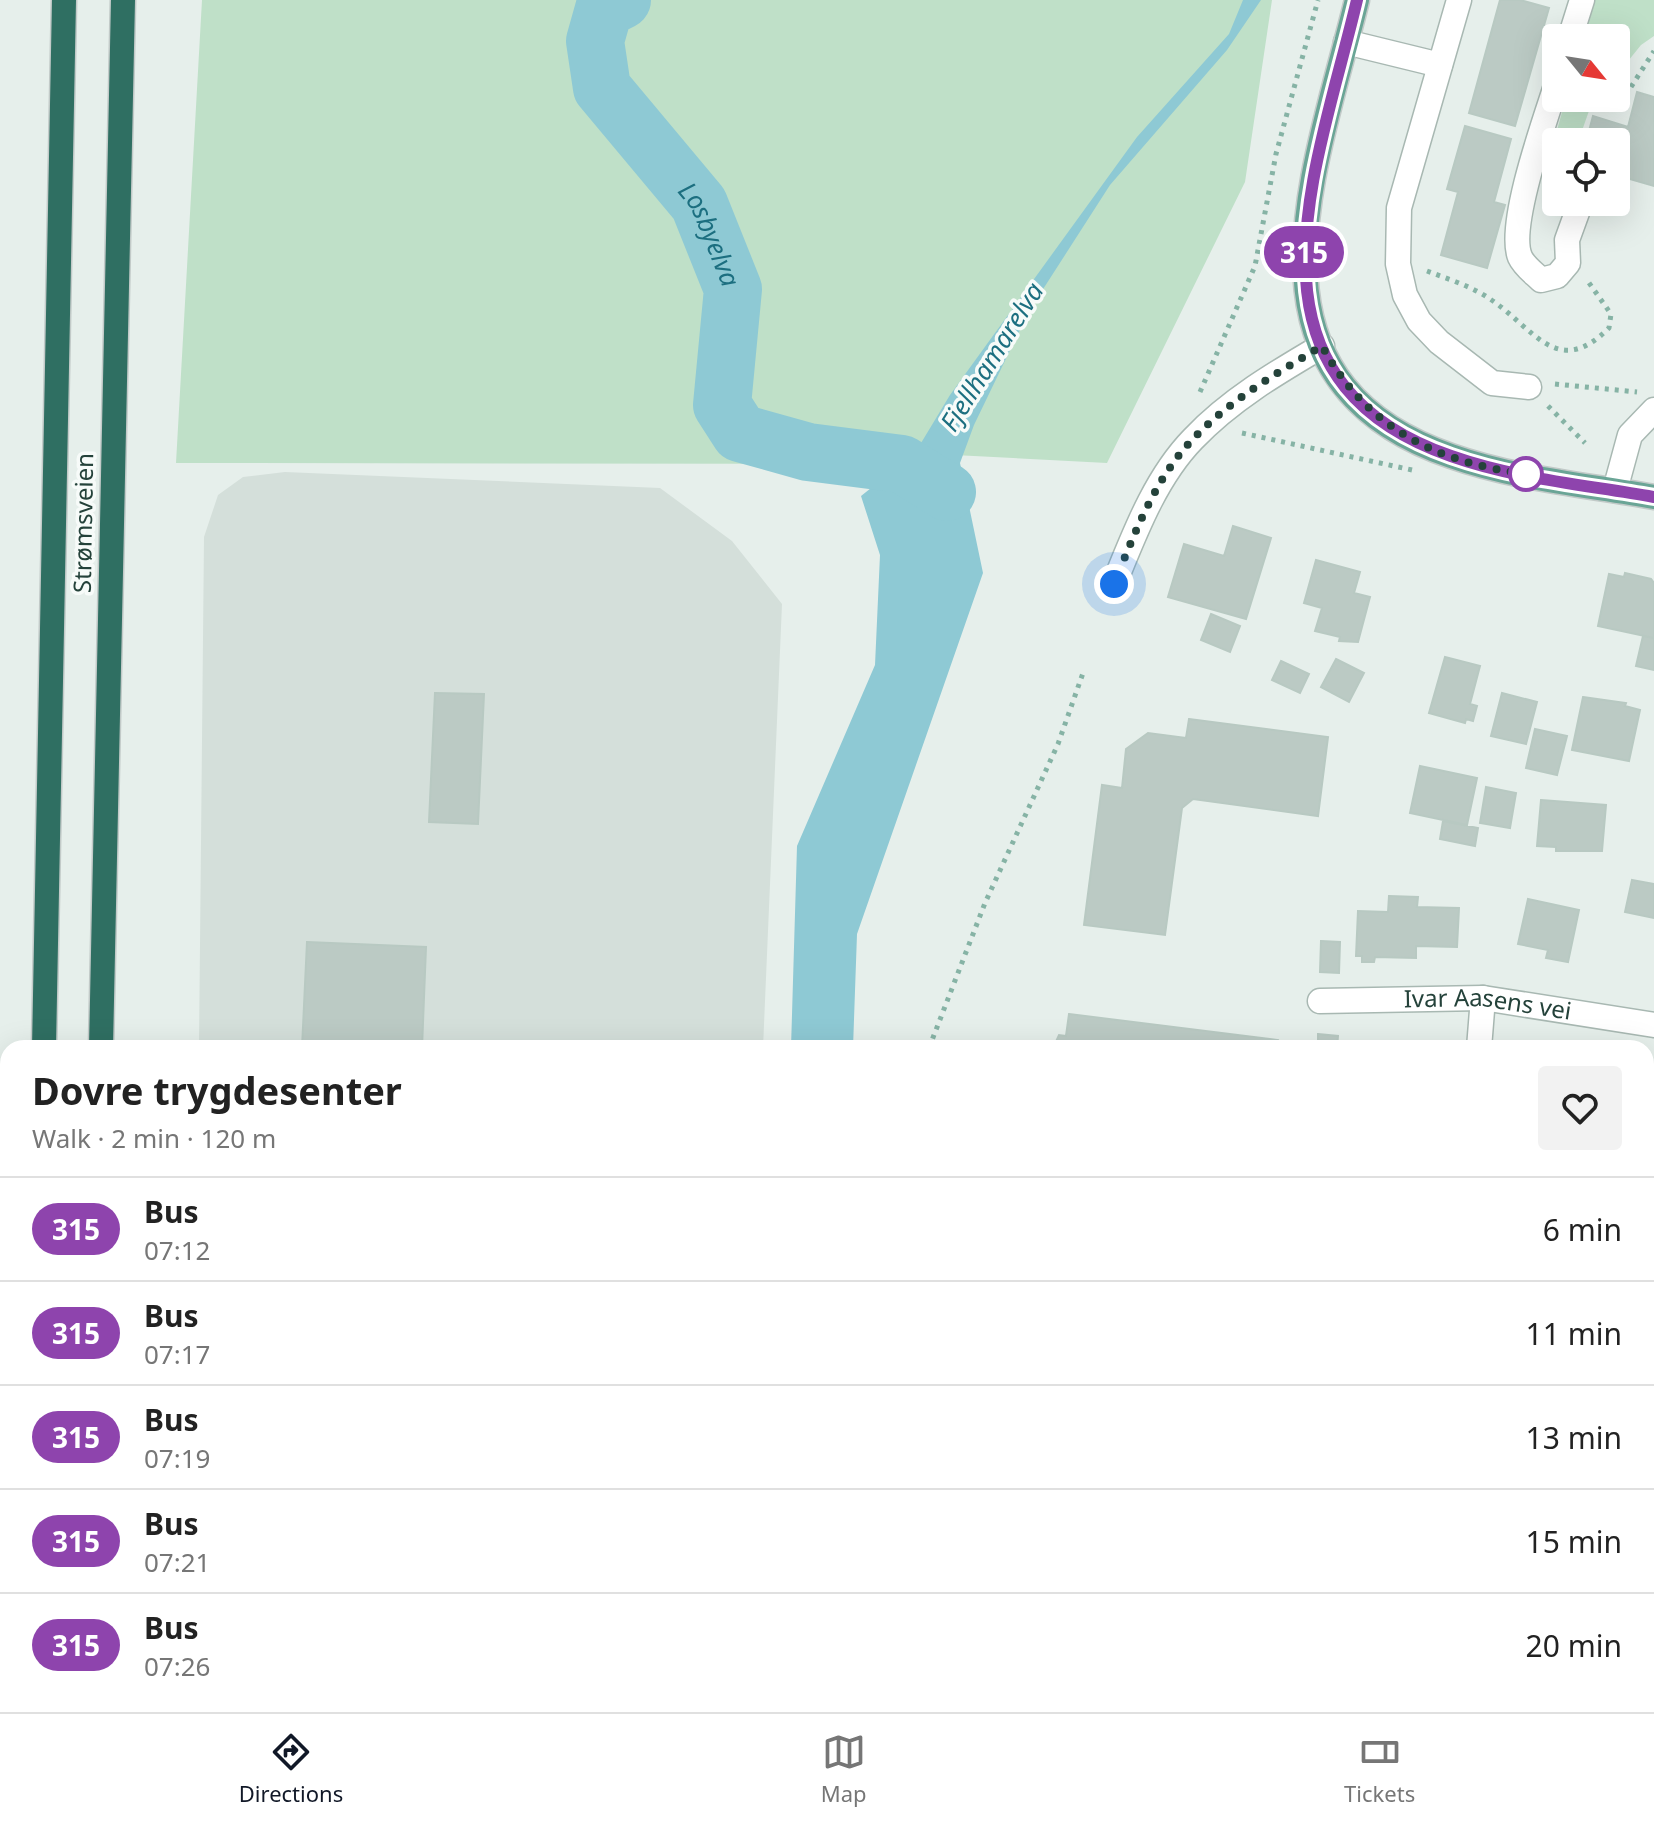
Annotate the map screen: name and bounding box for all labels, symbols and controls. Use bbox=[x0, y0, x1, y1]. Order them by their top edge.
north arrow bbox=[1542, 24, 1630, 112]
map controls bbox=[1542, 24, 1630, 216]
button: locate bbox=[1542, 128, 1630, 216]
water label: Losbyelva bbox=[671, 173, 749, 292]
line badge: 315 bbox=[1258, 226, 1350, 278]
text: 315 bbox=[1280, 233, 1328, 271]
water label: Fjellhamarelva bbox=[931, 275, 1051, 438]
street label: Strømsveien bbox=[65, 453, 100, 593]
unlabelled marker bbox=[1509, 457, 1543, 491]
your location bbox=[1094, 564, 1134, 604]
street label: Ivar Aasens vei bbox=[1403, 980, 1574, 1027]
text: Dovre trygdesenter bbox=[32, 1064, 402, 1116]
button: heart bbox=[1538, 1066, 1622, 1150]
text: Walk · 2 min · 120 m bbox=[32, 1120, 276, 1156]
text: Bus bbox=[144, 1191, 199, 1232]
text: 6 min bbox=[1543, 1209, 1622, 1250]
text: 315 bbox=[52, 1210, 100, 1248]
text: 07:12 bbox=[144, 1232, 210, 1268]
text: Bus bbox=[144, 1295, 199, 1336]
text: 11 min bbox=[1526, 1313, 1622, 1354]
text: 315 bbox=[52, 1314, 100, 1352]
text: 07:17 bbox=[144, 1336, 210, 1372]
text: Bus bbox=[144, 1399, 199, 1440]
text: 13 min bbox=[1526, 1417, 1622, 1458]
text: 315 bbox=[52, 1418, 100, 1456]
text: 07:19 bbox=[144, 1440, 210, 1476]
text: Bus bbox=[144, 1503, 199, 1544]
text: 15 min bbox=[1526, 1521, 1622, 1562]
text: 315 bbox=[52, 1522, 100, 1560]
text: 07:21 bbox=[144, 1544, 210, 1580]
text: Bus bbox=[144, 1607, 199, 1648]
text: 20 min bbox=[1526, 1625, 1622, 1666]
text: 315 bbox=[52, 1626, 100, 1664]
text: 07:26 bbox=[144, 1648, 210, 1684]
tab: Directions bbox=[239, 1730, 343, 1808]
tab: Map bbox=[821, 1730, 867, 1808]
tab: Tickets bbox=[1344, 1730, 1415, 1808]

